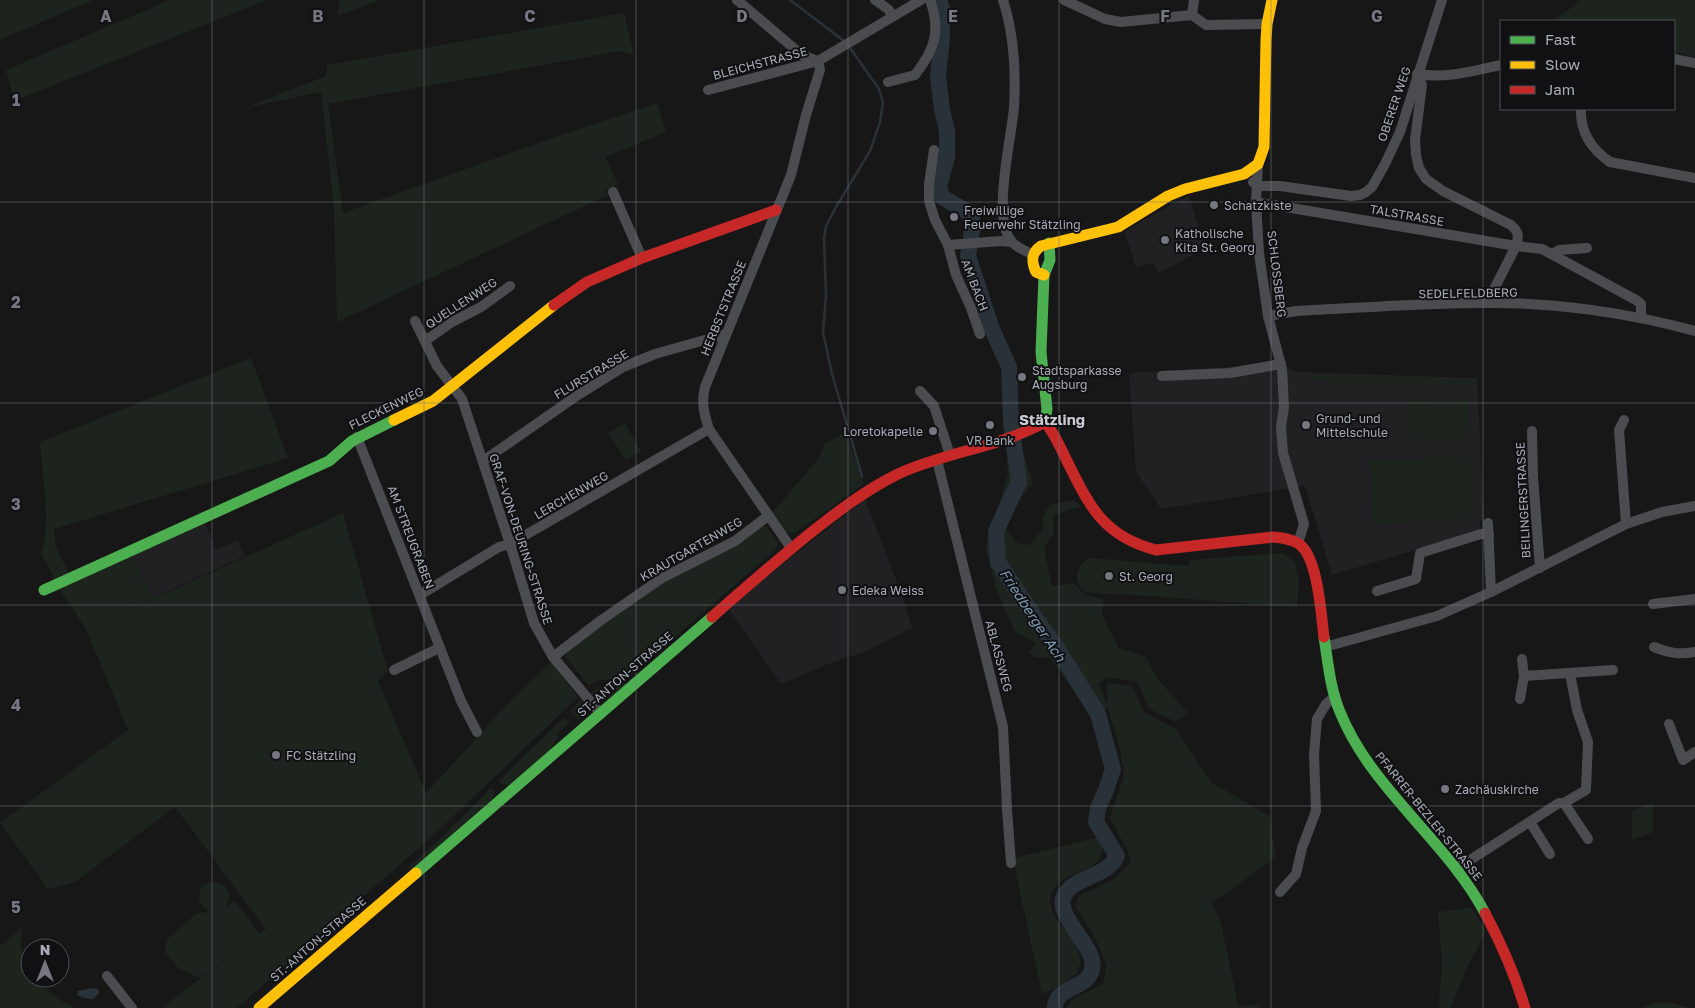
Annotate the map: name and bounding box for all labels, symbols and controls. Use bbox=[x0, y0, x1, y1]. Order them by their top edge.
text: A bbox=[100, 6, 112, 26]
text: B bbox=[312, 6, 324, 26]
text: C bbox=[524, 6, 536, 26]
text: D bbox=[736, 6, 748, 26]
text: E bbox=[948, 6, 958, 26]
text: F bbox=[1160, 6, 1170, 26]
text: G bbox=[1371, 6, 1383, 26]
legend bbox=[1500, 20, 1675, 110]
text: Fast bbox=[1545, 30, 1576, 48]
street label: BLEICHSTRASSE bbox=[711, 43, 809, 83]
text: Slow bbox=[1545, 55, 1580, 73]
street label: OBERER WEG bbox=[1374, 65, 1414, 143]
text: Jam bbox=[1545, 80, 1575, 98]
text: 1 bbox=[12, 90, 20, 110]
place label: Schatzkiste bbox=[1224, 198, 1292, 213]
marker: Schatzkiste bbox=[1208, 199, 1220, 211]
street label: TALSTRASSE bbox=[1369, 201, 1445, 229]
place label: Freiwillige Feuerwehr Stätzling bbox=[964, 203, 1081, 232]
marker: Freiwillige Feuerwehr Stätzling bbox=[948, 211, 960, 223]
place label: Katholische Kita St. Georg bbox=[1175, 226, 1255, 255]
street label: SCHLOSSBERG bbox=[1264, 230, 1290, 318]
marker: Katholische Kita St. Georg bbox=[1159, 234, 1171, 246]
street label: AM BACH bbox=[958, 257, 992, 313]
street label: HERBSTSTRASSE bbox=[697, 258, 749, 358]
street label: QUELLENWEG bbox=[422, 274, 500, 332]
street label: SEDELFELDBERG bbox=[1418, 285, 1518, 301]
text: 2 bbox=[11, 292, 21, 312]
street label: FLURSTRASSE bbox=[551, 346, 631, 402]
place label: Stadtsparkasse Augsburg bbox=[1032, 363, 1122, 392]
marker: Stadtsparkasse Augsburg bbox=[1016, 371, 1028, 383]
street label: FLECKENWEG bbox=[346, 383, 426, 433]
district label: Stätzling bbox=[1019, 410, 1085, 428]
place label: Grund- und Mittelschule bbox=[1316, 411, 1388, 440]
marker: VR Bank bbox=[984, 419, 996, 431]
marker: Grund- und Mittelschule bbox=[1300, 419, 1312, 431]
place label: Loretokapelle bbox=[843, 424, 923, 439]
marker: Loretokapelle bbox=[927, 425, 939, 437]
place label: VR Bank bbox=[966, 433, 1014, 448]
street label: BEILINGERSTRASSE bbox=[1512, 441, 1534, 559]
street label: GRAF-VON-DEURING-STRASSE bbox=[486, 452, 556, 626]
street label: LERCHENWEG bbox=[531, 468, 611, 522]
street label: AM STREUGRABEN bbox=[384, 483, 438, 591]
text: 3 bbox=[11, 494, 21, 514]
street label: KRAUTGARTENWEG bbox=[637, 514, 745, 584]
water label: Friedberger Ach bbox=[997, 565, 1070, 666]
place label: St. Georg bbox=[1119, 569, 1173, 584]
marker: St. Georg bbox=[1103, 570, 1115, 582]
place label: Edeka Weiss bbox=[852, 583, 924, 598]
marker: Edeka Weiss bbox=[836, 584, 848, 596]
street label: ABLASSWEG bbox=[982, 618, 1016, 694]
street label: ST.-ANTON-STRASSE bbox=[574, 628, 676, 720]
text: 4 bbox=[11, 695, 21, 715]
place label: FC Stätzling bbox=[286, 748, 356, 763]
street label: PFARRER-BEZLER-STRASSE bbox=[1372, 748, 1486, 884]
marker: FC Stätzling bbox=[270, 749, 282, 761]
place label: Zachäuskirche bbox=[1455, 782, 1539, 797]
marker: Zachäuskirche bbox=[1439, 783, 1451, 795]
street label: ST.-ANTON-STRASSE bbox=[267, 893, 369, 985]
text: 5 bbox=[11, 897, 21, 917]
north arrow bbox=[20, 938, 70, 988]
text: N bbox=[40, 941, 50, 958]

